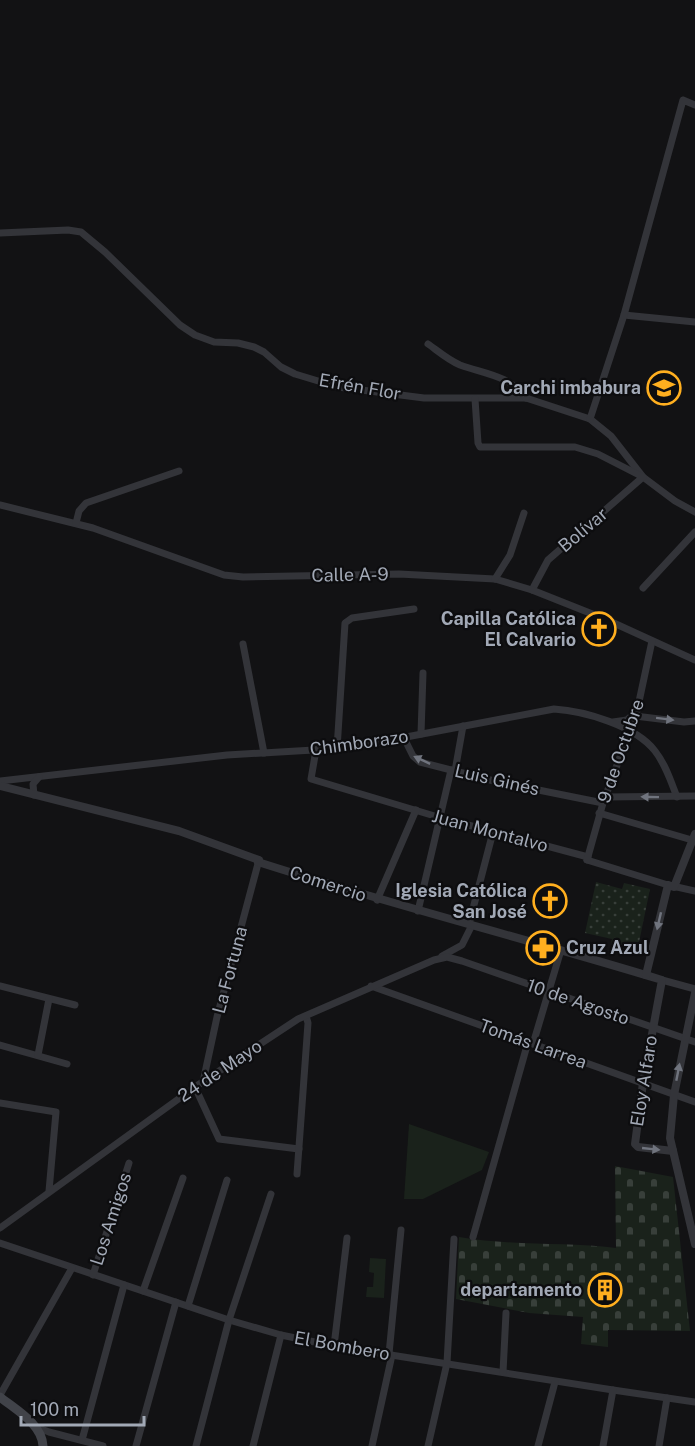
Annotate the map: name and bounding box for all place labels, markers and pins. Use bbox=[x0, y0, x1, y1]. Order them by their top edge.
school or university icon: Carchi imbabura bbox=[646, 370, 682, 406]
place label: Carchi imbabura bbox=[500, 377, 641, 398]
place label: Capilla Católica El Calvario bbox=[441, 608, 576, 650]
church icon: Capilla Católica El Calvario bbox=[581, 611, 617, 647]
place label: Iglesia Católica San José bbox=[395, 880, 527, 922]
church icon: Iglesia Católica San José bbox=[532, 883, 568, 919]
pharmacy icon: Cruz Azul bbox=[525, 930, 561, 966]
place label: Cruz Azul bbox=[566, 937, 649, 958]
building icon: departamento bbox=[587, 1272, 623, 1308]
place label: departamento bbox=[460, 1279, 582, 1300]

